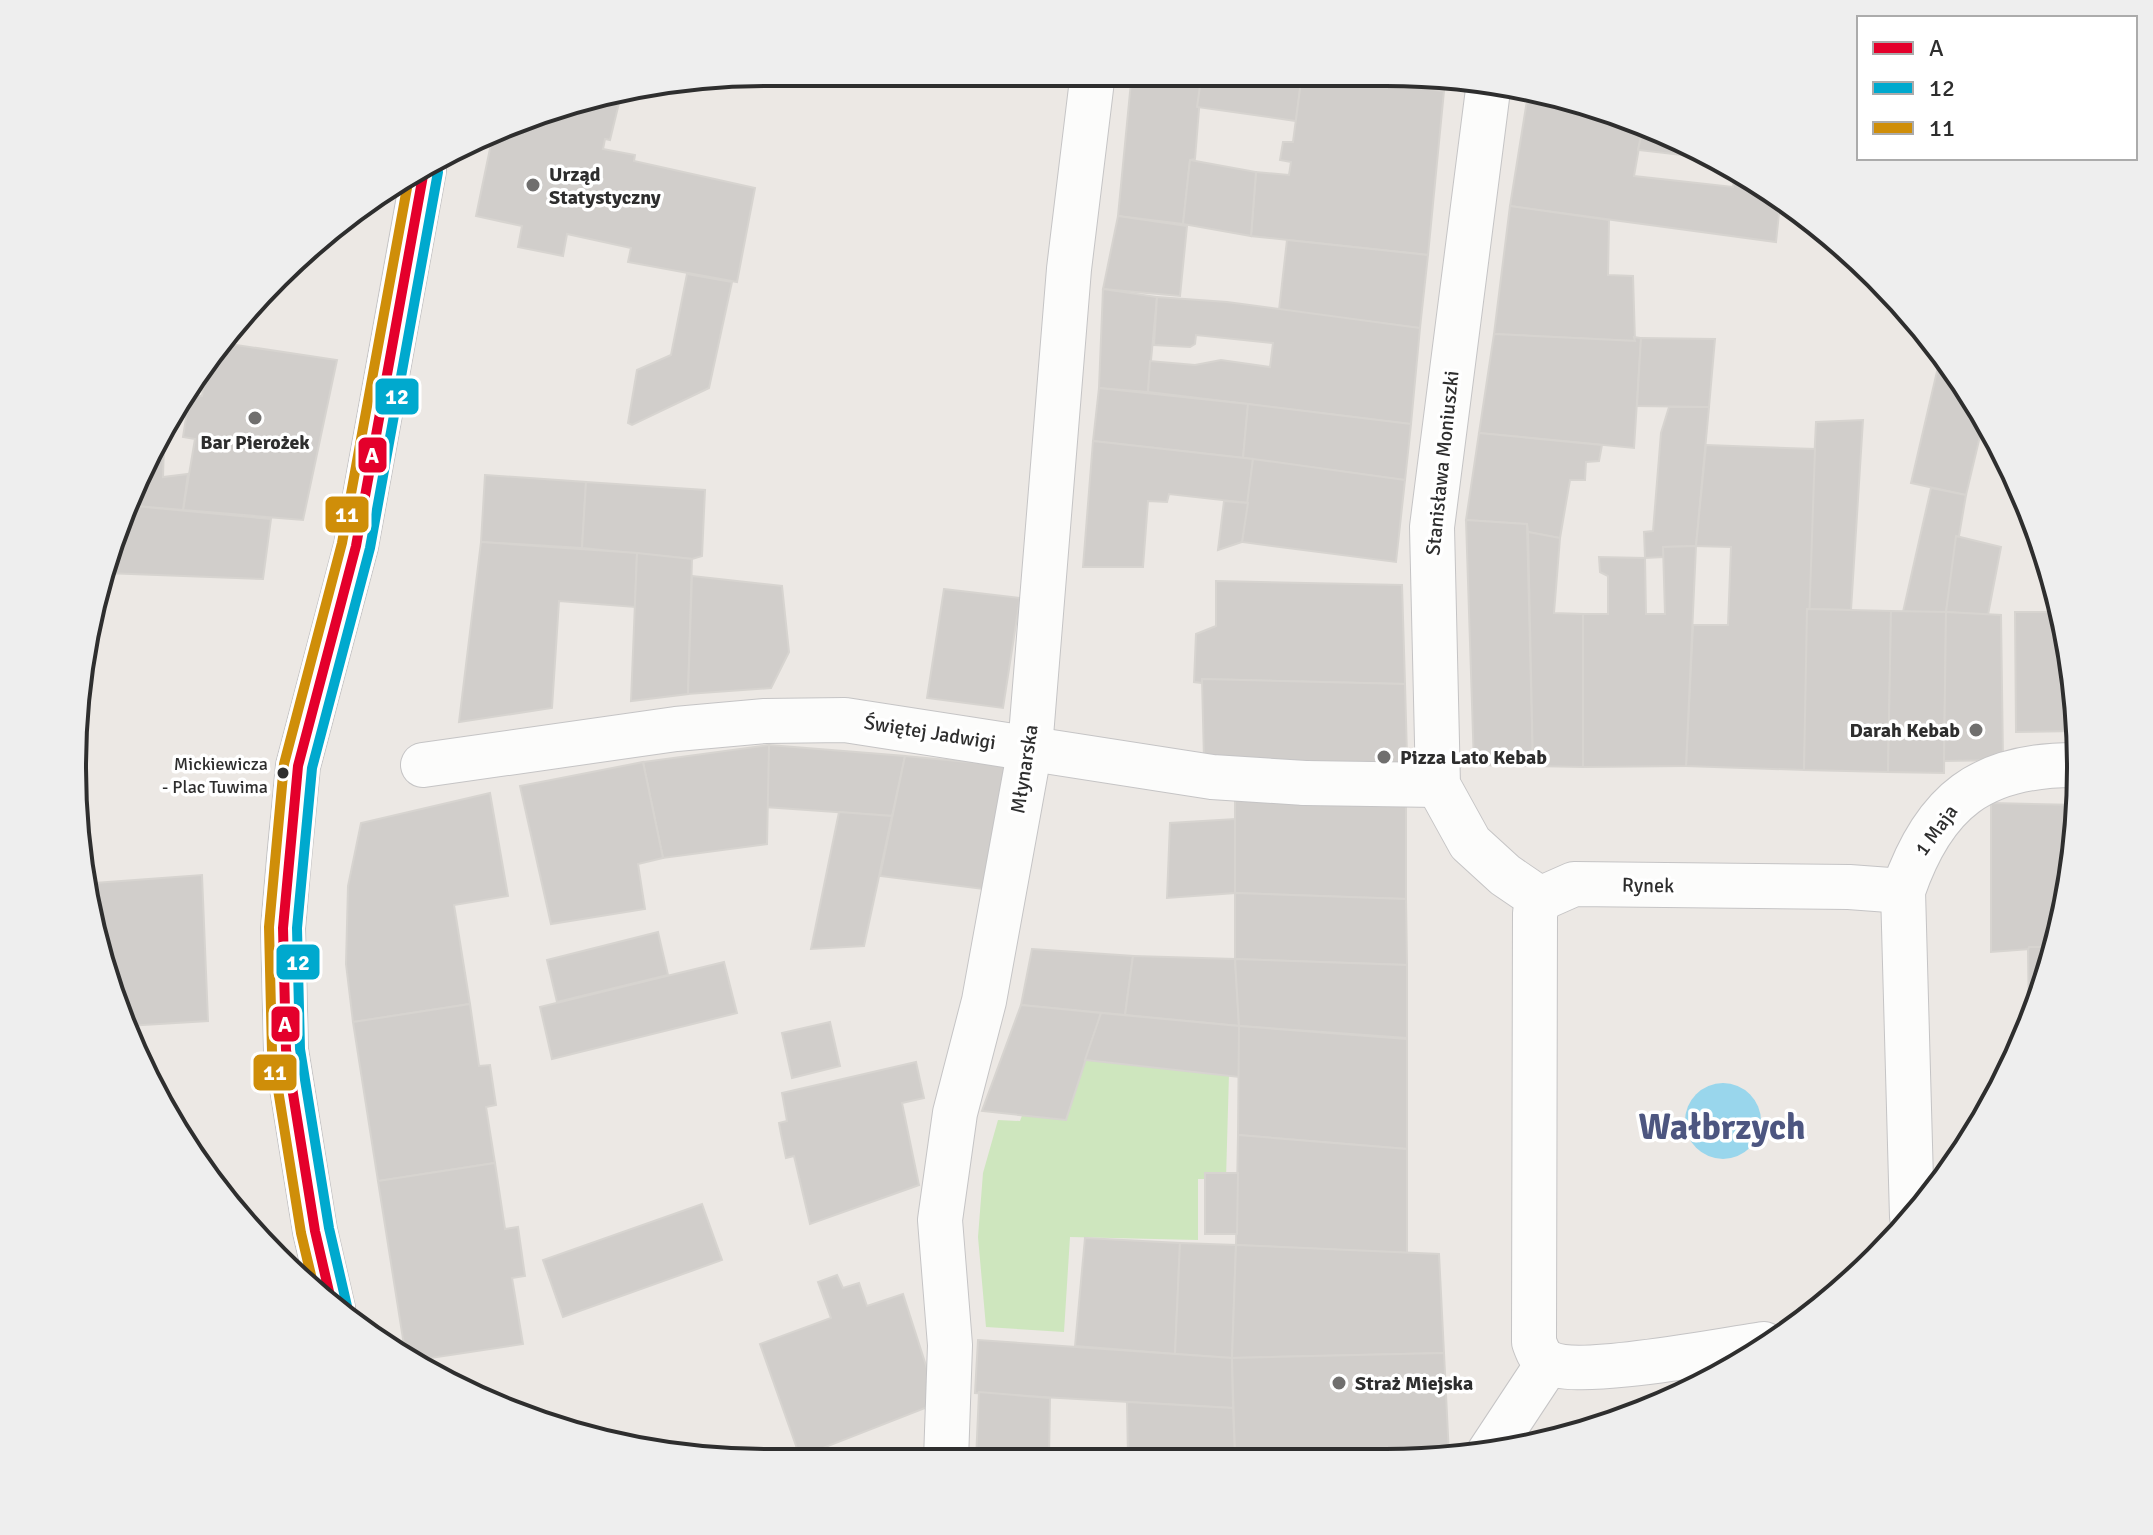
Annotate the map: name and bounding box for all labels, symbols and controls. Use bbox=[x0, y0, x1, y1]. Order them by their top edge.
legend bbox=[1857, 16, 2137, 160]
text: A bbox=[1929, 33, 1944, 63]
text: 12 bbox=[1929, 73, 1955, 103]
text: 11 bbox=[1929, 113, 1955, 143]
place label: Urząd Statystyczny bbox=[549, 162, 661, 210]
marker: Urząd Statystyczny bbox=[524, 176, 542, 194]
street label: Stanisława Moniuszki bbox=[1420, 369, 1465, 557]
line badge: 12 bbox=[374, 377, 420, 416]
text: 12 bbox=[385, 383, 409, 410]
marker: Bar Pierożek bbox=[246, 409, 264, 427]
place label: Bar Pierożek bbox=[200, 430, 310, 455]
line badge: A bbox=[357, 436, 388, 474]
text: A bbox=[365, 442, 379, 469]
line badge: 11 bbox=[324, 495, 370, 534]
text: 11 bbox=[335, 501, 359, 528]
street label: Świętej Jadwigi bbox=[862, 710, 997, 755]
place label: Darah Kebab bbox=[1850, 718, 1960, 743]
marker: Darah Kebab bbox=[1967, 721, 1985, 739]
street label: Młynarska bbox=[1005, 723, 1044, 815]
place label: Pizza Lato Kebab bbox=[1400, 745, 1547, 770]
marker: Pizza Lato Kebab bbox=[1375, 748, 1393, 766]
place label: Mickiewicza - Plac Tuwima bbox=[162, 753, 268, 798]
marker: Mickiewicza - Plac Tuwima bbox=[275, 765, 291, 781]
street label: 1 Maja bbox=[1909, 800, 1963, 861]
street label: Rynek bbox=[1622, 873, 1674, 898]
line badge: 12 bbox=[275, 943, 321, 981]
text: 12 bbox=[286, 949, 310, 976]
line badge: A bbox=[270, 1005, 301, 1043]
text: A bbox=[278, 1011, 292, 1038]
line badge: 11 bbox=[252, 1053, 298, 1092]
text: 11 bbox=[263, 1059, 287, 1086]
district label: Wałbrzych bbox=[1638, 1105, 1806, 1150]
place label: Straż Miejska bbox=[1355, 1371, 1473, 1396]
marker: Straż Miejska bbox=[1330, 1374, 1348, 1392]

